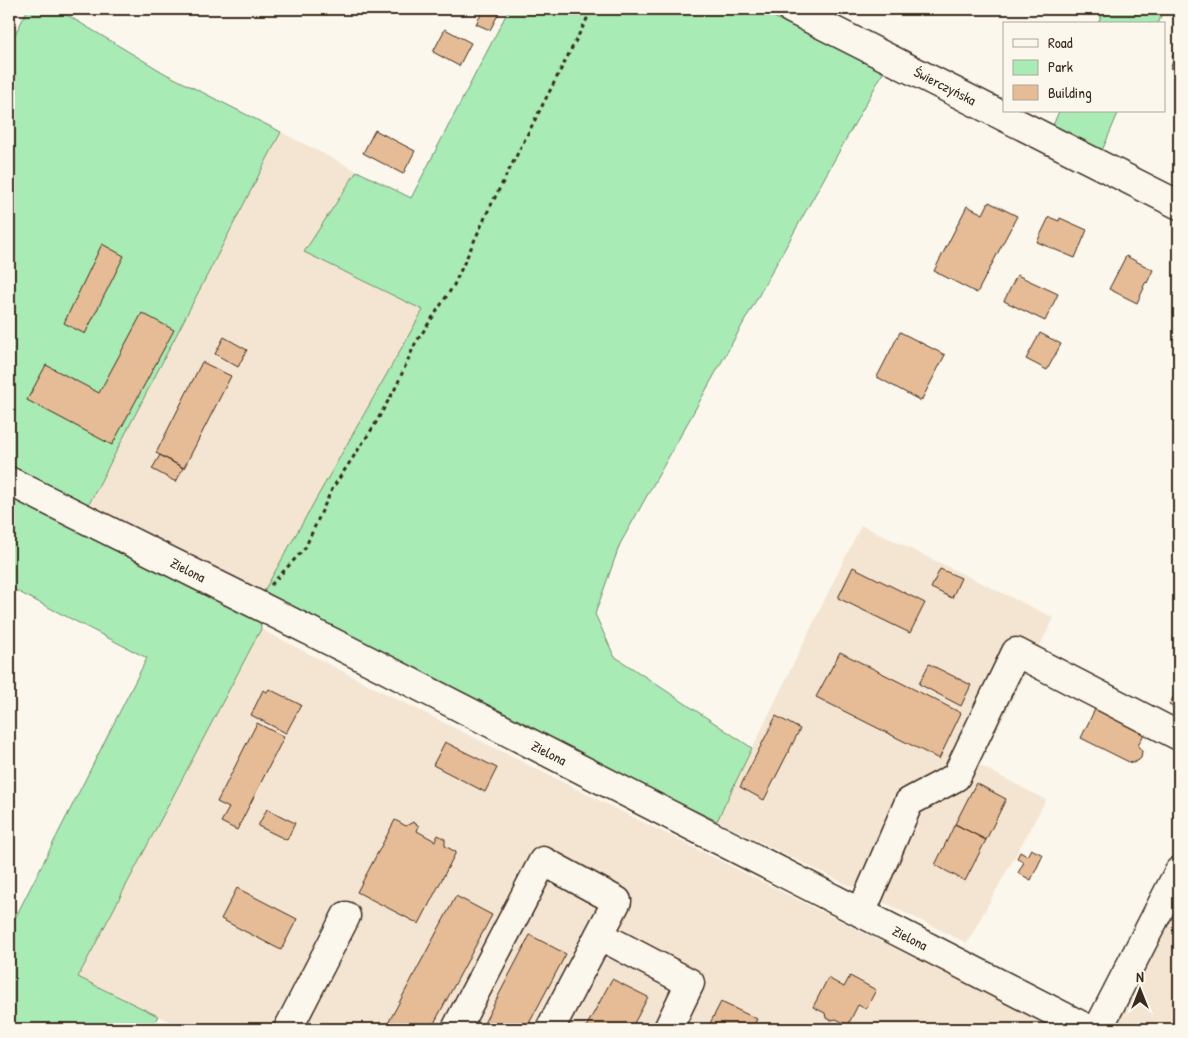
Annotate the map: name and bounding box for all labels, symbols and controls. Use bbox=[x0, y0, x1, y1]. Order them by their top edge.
legend bbox=[1003, 22, 1166, 112]
text: Road bbox=[1048, 32, 1073, 53]
text: Park bbox=[1048, 56, 1073, 77]
street label: Świerczyńska bbox=[910, 62, 980, 110]
text: Building bbox=[1048, 82, 1092, 103]
street label: Zielona bbox=[167, 553, 209, 587]
street label: Zielona bbox=[528, 736, 570, 770]
street label: Zielona bbox=[889, 921, 931, 955]
north arrow bbox=[1116, 966, 1166, 1016]
text: N bbox=[1136, 967, 1144, 986]

